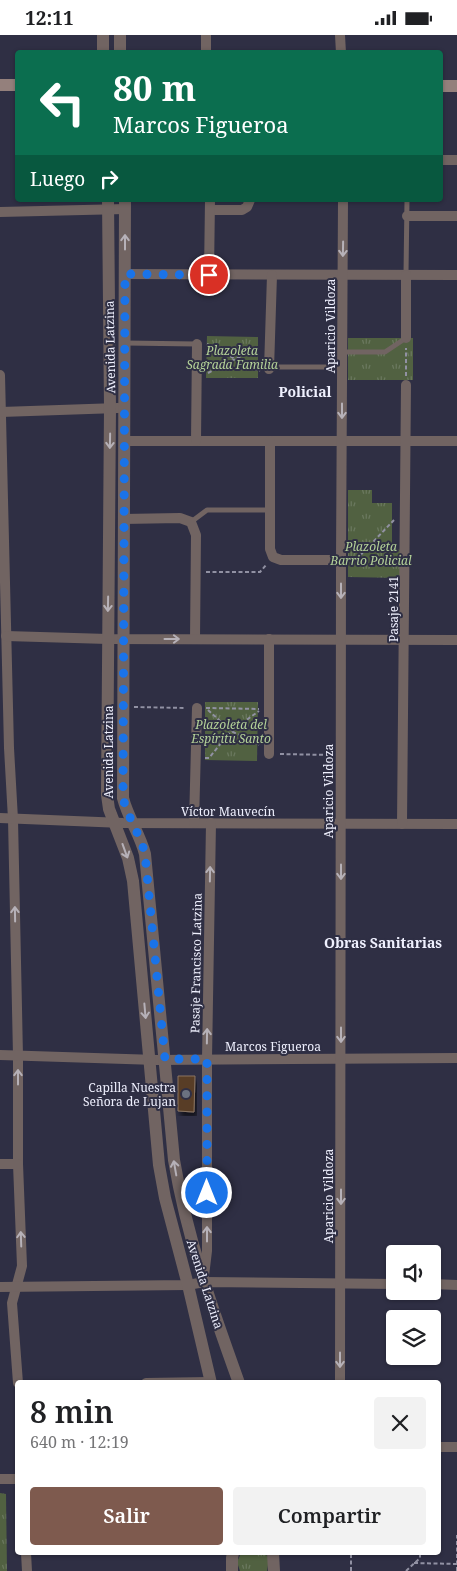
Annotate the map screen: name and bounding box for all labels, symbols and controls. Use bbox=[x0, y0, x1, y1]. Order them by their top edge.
text: 12:11 bbox=[25, 5, 74, 31]
text: 80 m bbox=[113, 64, 196, 111]
icon: left bbox=[30, 70, 95, 135]
text: Marcos Figueroa bbox=[113, 109, 289, 139]
icon: right bbox=[95, 165, 123, 193]
text: Luego bbox=[30, 166, 85, 192]
one-way arrow bbox=[120, 234, 130, 250]
one-way arrow bbox=[338, 240, 348, 256]
pin bbox=[188, 254, 230, 296]
icon: arrive bbox=[195, 261, 223, 289]
street label: Aparicio Vildoza bbox=[322, 278, 339, 373]
street label: Avenida Latzina bbox=[101, 300, 119, 394]
park label: Plazoleta Sagrada Familia bbox=[186, 342, 278, 373]
district label: Policial bbox=[278, 382, 332, 401]
one-way arrow bbox=[337, 402, 347, 419]
one-way arrow bbox=[105, 432, 115, 449]
park label: Plazoleta Barrio Policial bbox=[329, 538, 412, 569]
street label: Pasaje 2141 bbox=[385, 576, 402, 642]
one-way arrow bbox=[336, 582, 346, 599]
one-way arrow bbox=[103, 595, 113, 611]
one-way arrow bbox=[163, 634, 179, 644]
street label: Avenida Latzina bbox=[100, 705, 117, 798]
park label: Plazoleta del Espíritu Santo bbox=[190, 716, 271, 747]
street label: Aparicio Vildoza bbox=[320, 743, 337, 838]
street label: Víctor Mauvecín bbox=[181, 803, 275, 820]
one-way arrow bbox=[121, 842, 130, 858]
one-way arrow bbox=[336, 864, 346, 880]
one-way arrow bbox=[205, 866, 215, 882]
street label: Pasaje Francisco Latzina bbox=[186, 892, 206, 1033]
one-way arrow bbox=[10, 906, 20, 922]
district label: Obras Sanitarias bbox=[324, 933, 442, 952]
one-way arrow bbox=[140, 1003, 150, 1019]
one-way arrow bbox=[336, 1026, 346, 1043]
one-way arrow bbox=[203, 1029, 212, 1045]
street label: Marcos Figueroa bbox=[225, 1038, 321, 1055]
one-way arrow bbox=[13, 1069, 23, 1085]
place label: Capilla Nuestra Señora de Lujan bbox=[83, 1079, 176, 1110]
marker: Capilla Nuestra Señora de Lujan bbox=[180, 1088, 192, 1100]
street label: Aparicio Vildoza bbox=[320, 1148, 337, 1243]
one-way arrow bbox=[170, 1161, 180, 1177]
position arrow bbox=[180, 1166, 232, 1218]
one-way arrow bbox=[336, 1189, 346, 1205]
one-way arrow bbox=[202, 1226, 212, 1242]
one-way arrow bbox=[17, 1231, 26, 1247]
street label: Avenida Latzina bbox=[183, 1237, 228, 1331]
map controls bbox=[386, 1245, 441, 1365]
button: sound bbox=[386, 1245, 441, 1300]
button: layers bbox=[386, 1310, 441, 1365]
one-way arrow bbox=[335, 1352, 345, 1368]
text: 8 min bbox=[30, 1391, 114, 1432]
button: close bbox=[374, 1397, 426, 1449]
text: 640 m · 12:19 bbox=[30, 1431, 129, 1453]
button: Salir bbox=[30, 1487, 223, 1545]
button: Compartir bbox=[233, 1487, 426, 1545]

